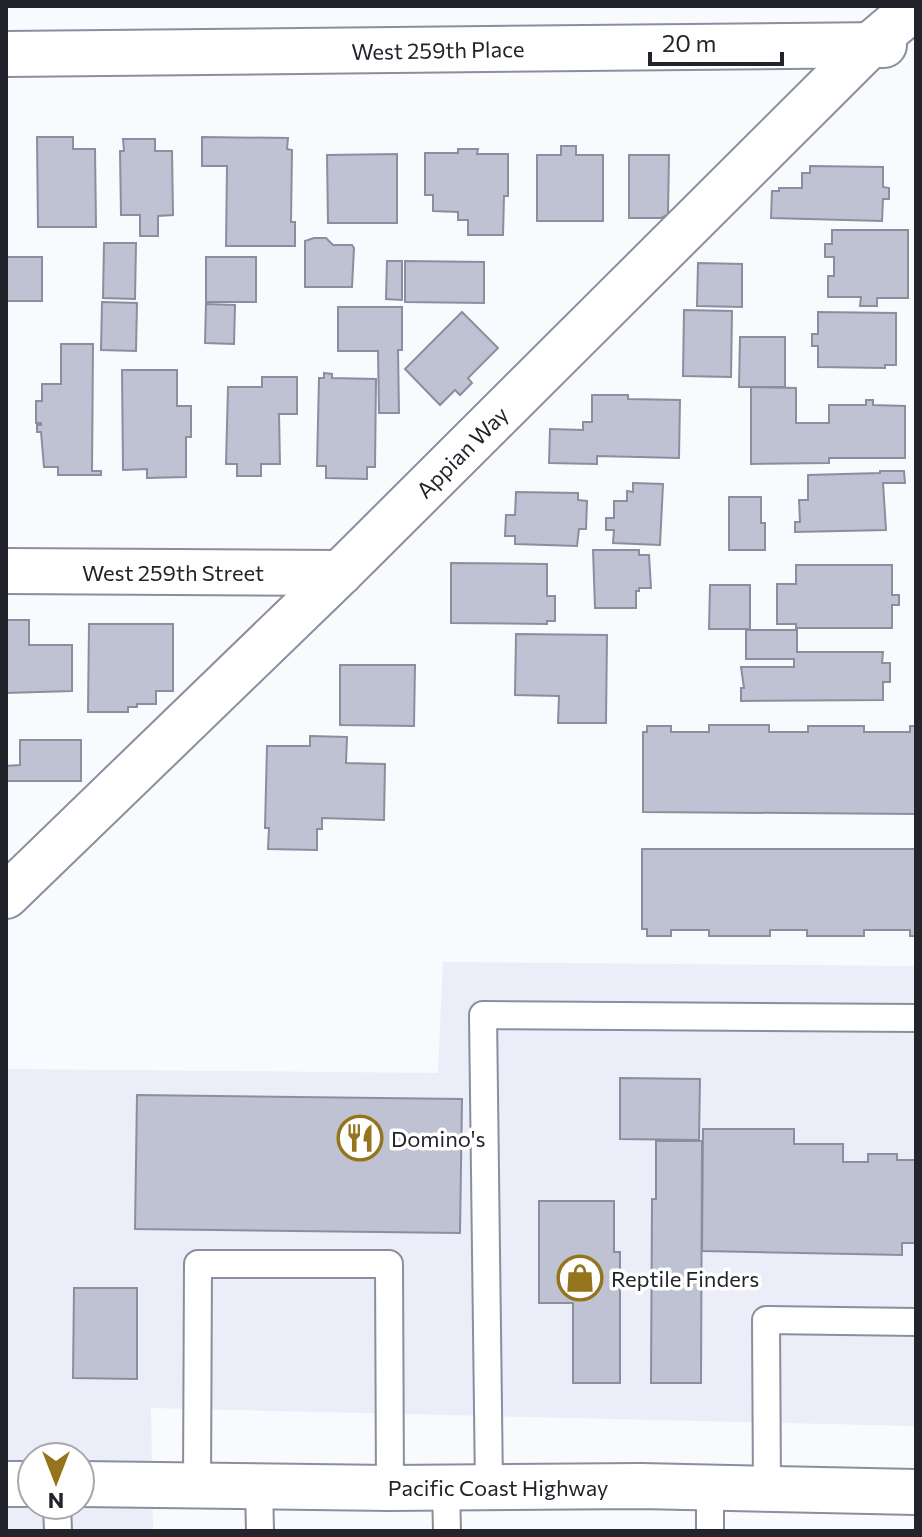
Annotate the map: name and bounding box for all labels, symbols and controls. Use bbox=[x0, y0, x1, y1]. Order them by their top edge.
scale bar bbox=[650, 16, 782, 66]
text: 20 m bbox=[662, 28, 716, 57]
street label: West 259th Place bbox=[351, 35, 525, 65]
street label: Appian Way bbox=[410, 400, 514, 504]
street label: West 259th Street bbox=[82, 559, 264, 586]
restaurant icon: Domino's bbox=[336, 1114, 384, 1162]
place label: Domino's bbox=[391, 1125, 485, 1152]
shop icon: Reptile Finders bbox=[556, 1254, 604, 1302]
place label: Reptile Finders bbox=[611, 1265, 759, 1292]
north arrow bbox=[16, 1441, 96, 1521]
street label: Pacific Coast Highway bbox=[388, 1474, 608, 1501]
text: N bbox=[48, 1488, 64, 1515]

